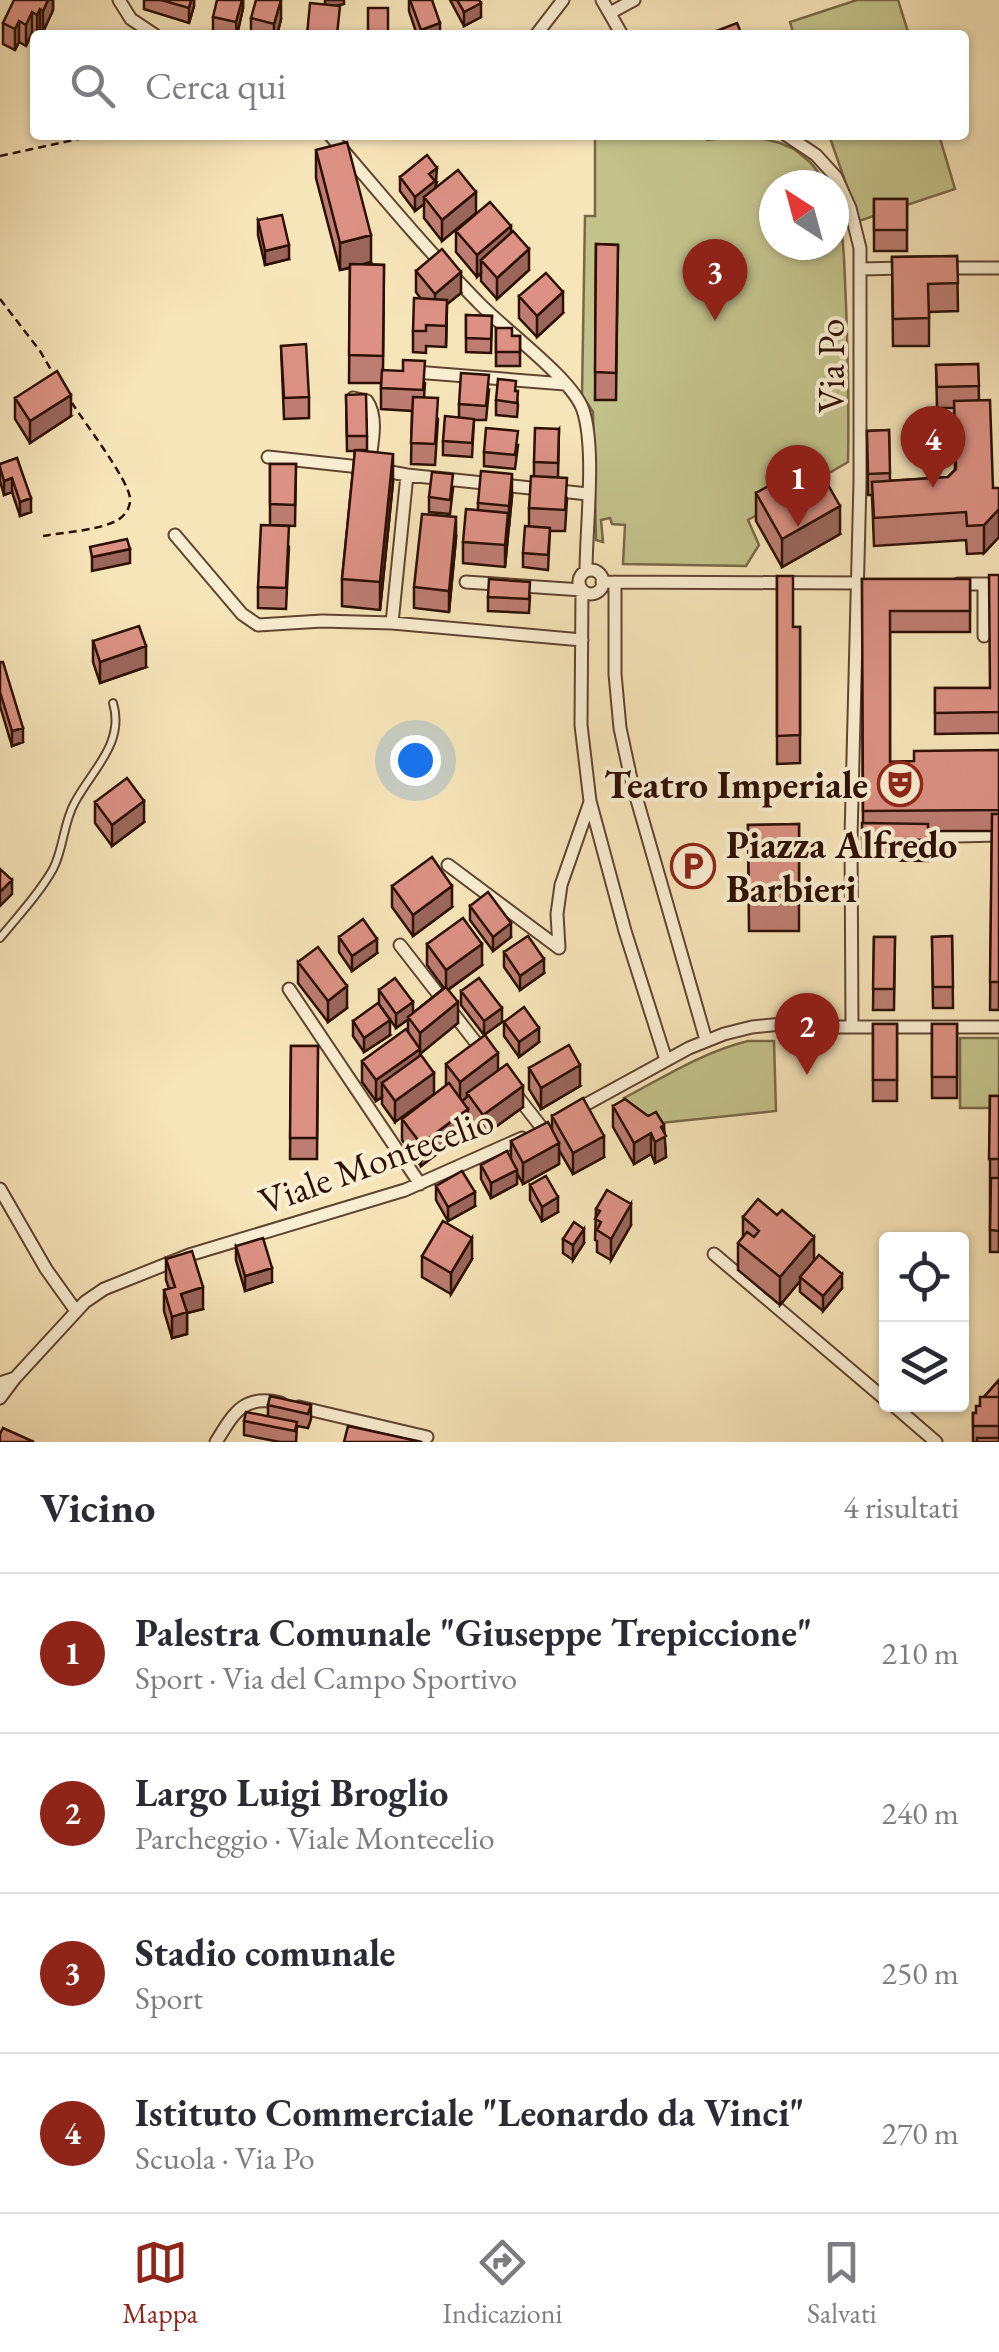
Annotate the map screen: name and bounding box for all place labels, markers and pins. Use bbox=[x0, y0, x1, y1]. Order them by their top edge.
pin: 3 bbox=[682, 238, 748, 321]
pin: 4 bbox=[900, 406, 966, 488]
pin: 1 bbox=[766, 444, 830, 527]
place label: Teatro Imperiale bbox=[604, 760, 868, 809]
theatre icon: Teatro Imperiale bbox=[877, 761, 923, 807]
place label: Piazza Alfredo Barbieri bbox=[726, 820, 957, 913]
parking icon: Piazza Alfredo Barbieri bbox=[670, 843, 716, 889]
pin: 2 bbox=[774, 992, 840, 1075]

